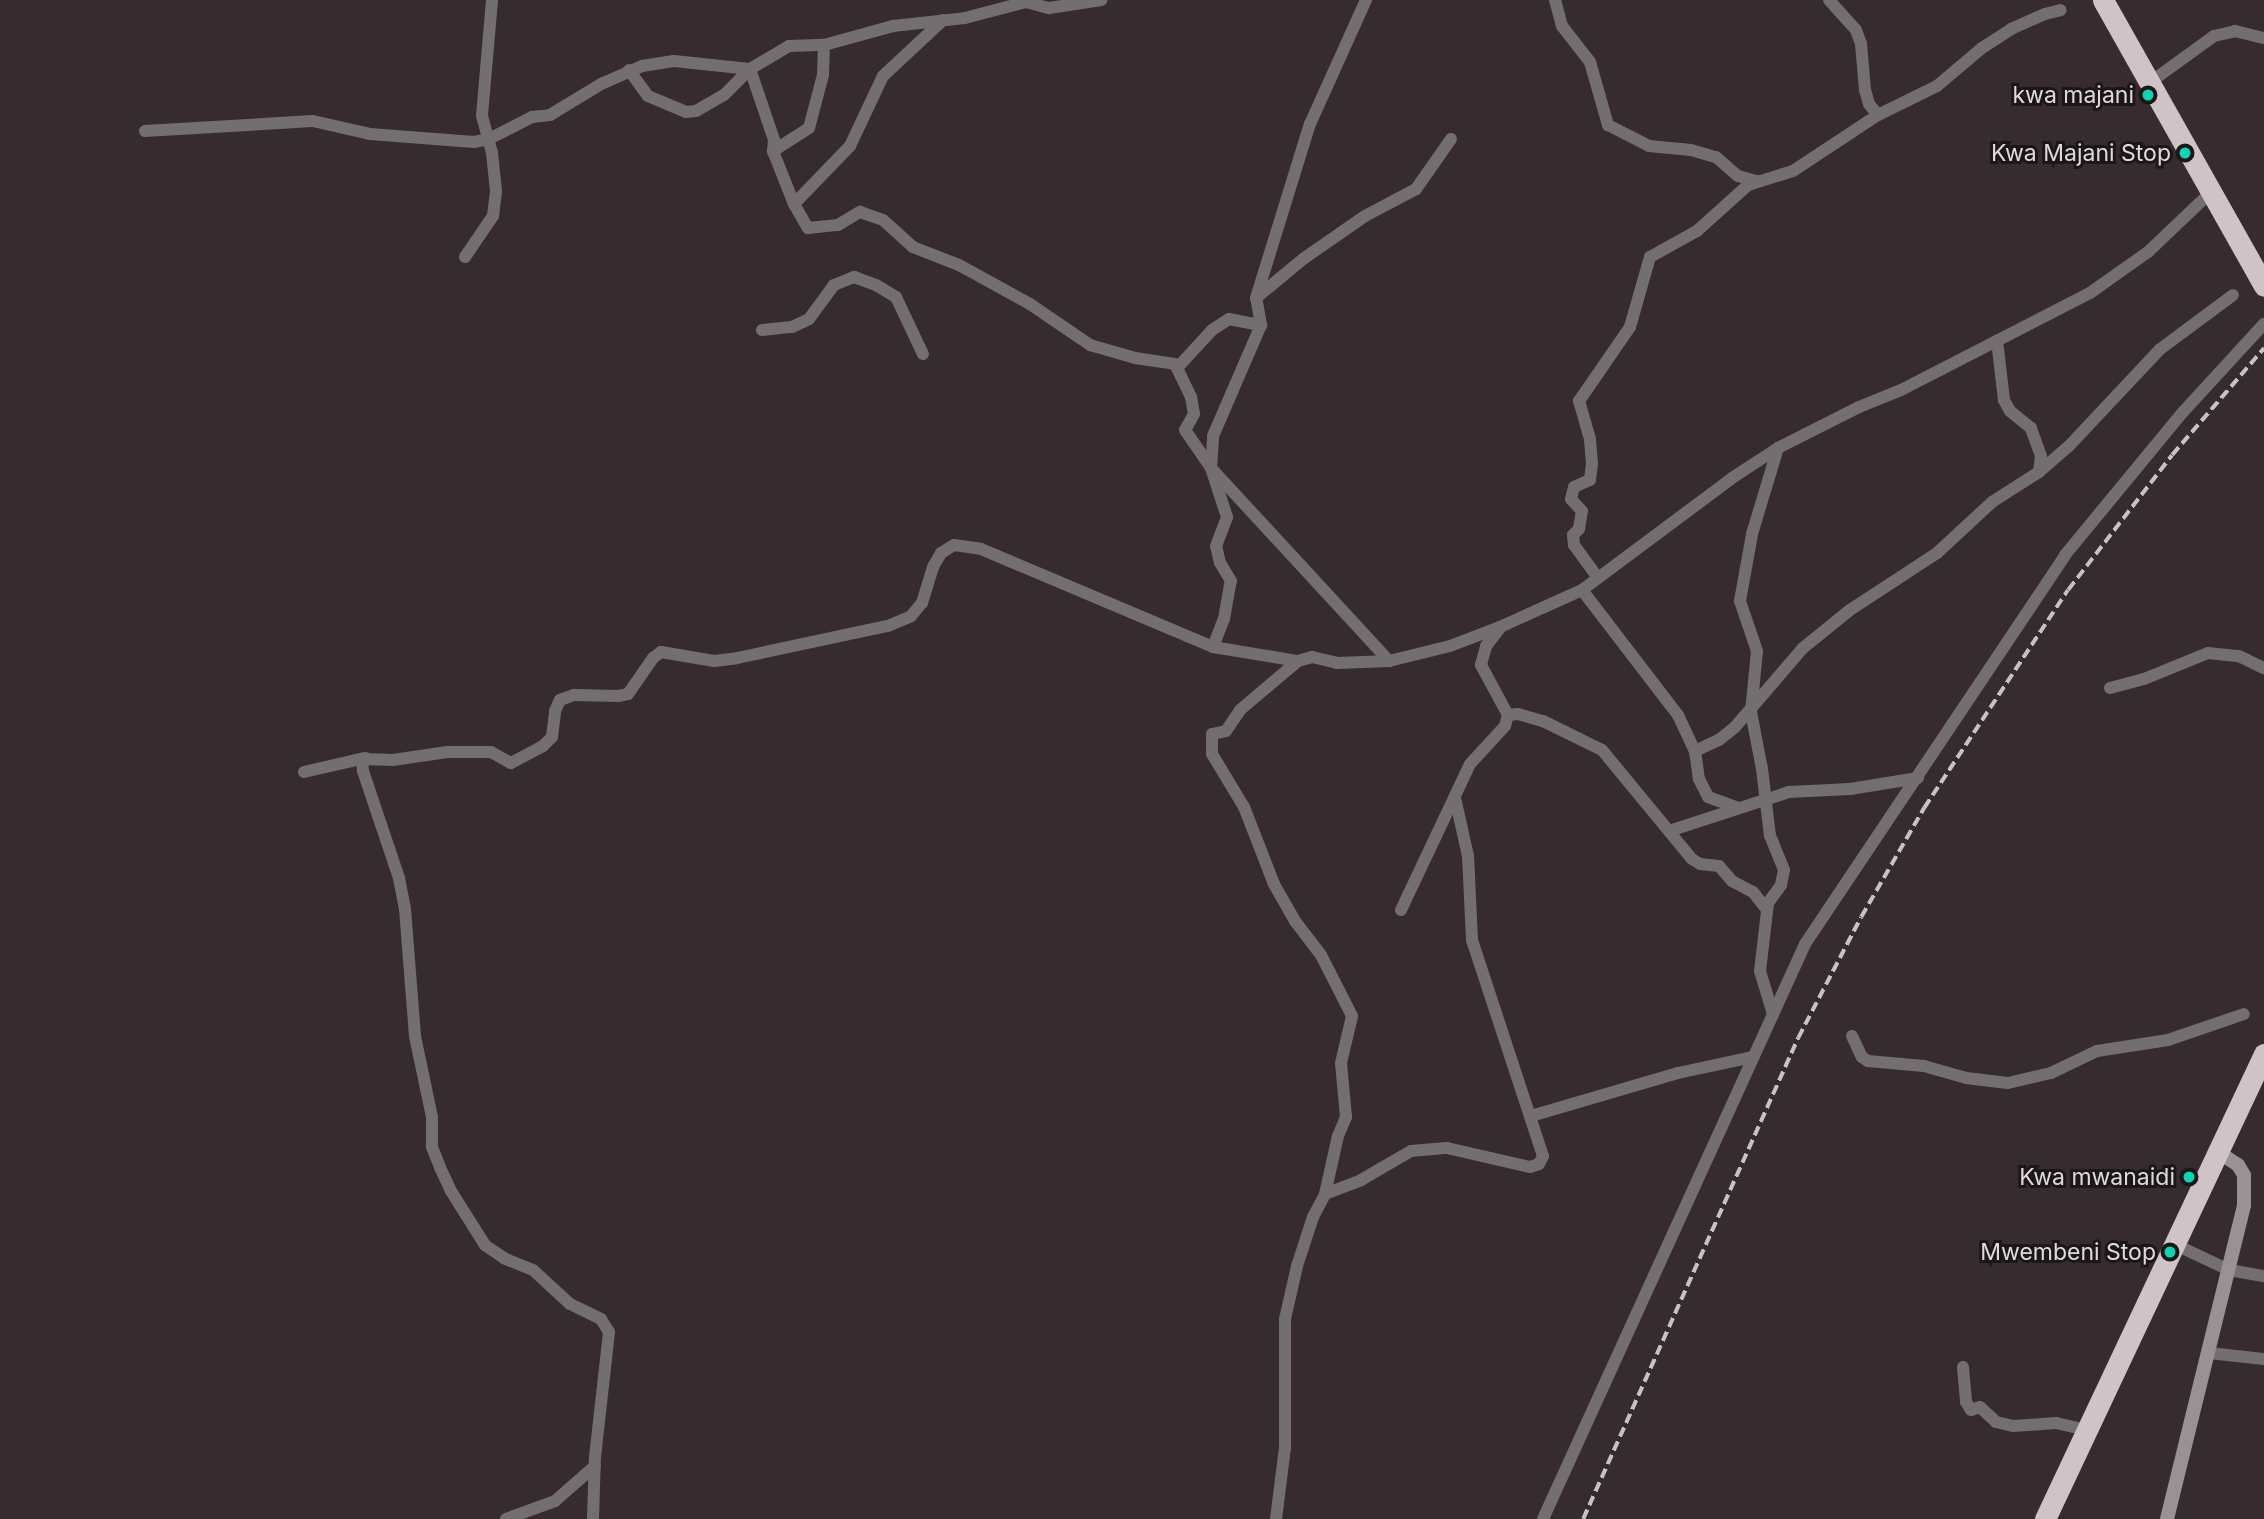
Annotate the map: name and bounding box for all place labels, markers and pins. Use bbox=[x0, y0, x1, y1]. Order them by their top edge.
place label: kwa majani bbox=[2012, 81, 2134, 109]
marker: kwa majani bbox=[2140, 87, 2156, 103]
place label: Kwa Majani Stop bbox=[1991, 139, 2171, 167]
marker: Kwa Majani Stop bbox=[2177, 145, 2193, 161]
place label: Kwa mwanaidi bbox=[2019, 1163, 2175, 1191]
marker: Kwa mwanaidi bbox=[2181, 1169, 2197, 1185]
place label: Mwembeni Stop bbox=[1980, 1238, 2156, 1266]
marker: Mwembeni Stop bbox=[2162, 1244, 2178, 1260]

